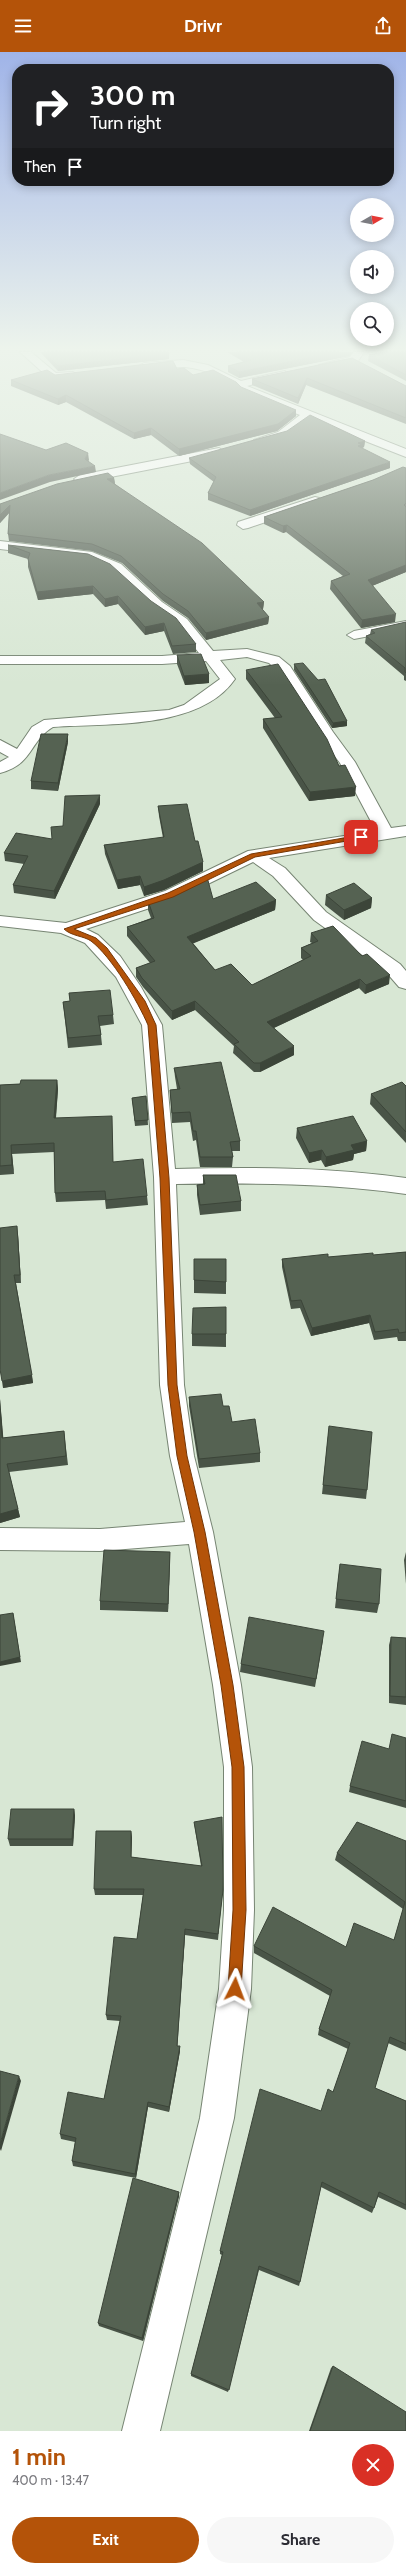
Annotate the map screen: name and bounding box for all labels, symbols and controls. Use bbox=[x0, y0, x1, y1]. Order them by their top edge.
icon: menu bbox=[12, 15, 34, 37]
text: Drivr bbox=[184, 15, 222, 37]
icon: share bbox=[372, 15, 394, 37]
text: 300 m bbox=[90, 78, 175, 112]
icon: right bbox=[24, 80, 76, 132]
text: Turn right bbox=[90, 112, 161, 134]
icon: arrive bbox=[64, 156, 86, 178]
text: Then bbox=[24, 158, 56, 176]
north arrow bbox=[350, 198, 394, 242]
map controls bbox=[350, 198, 394, 346]
button: sound bbox=[350, 250, 394, 294]
button: search bbox=[350, 302, 394, 346]
pin bbox=[344, 820, 378, 854]
icon: arrive bbox=[350, 826, 372, 848]
position arrow bbox=[214, 1968, 256, 2010]
text: 1 min bbox=[12, 2442, 66, 2471]
button: close bbox=[352, 2444, 394, 2486]
text: 400 m · 13:47 bbox=[12, 2472, 89, 2488]
button: Exit bbox=[12, 2517, 199, 2563]
button: Share bbox=[207, 2517, 394, 2563]

